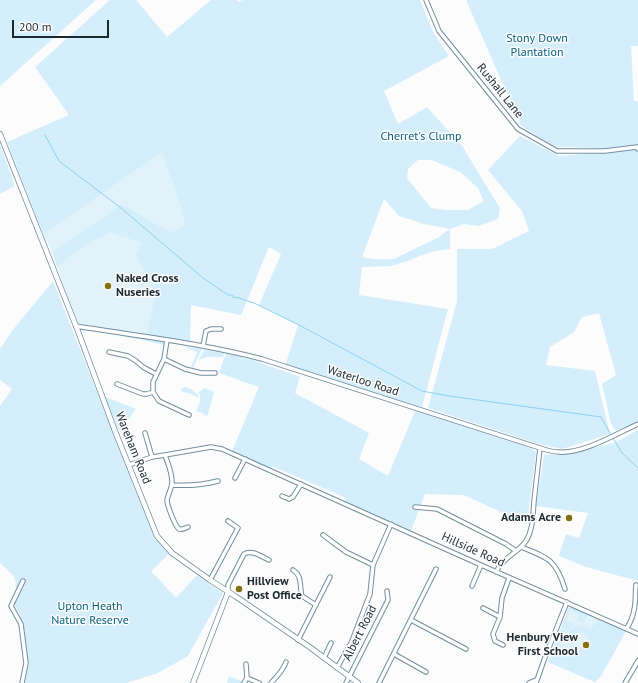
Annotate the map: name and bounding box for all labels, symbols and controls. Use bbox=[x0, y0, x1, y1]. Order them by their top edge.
scale bar bbox=[14, 12, 111, 38]
text: 200 m bbox=[19, 19, 52, 34]
park label: Stony Down Plantation bbox=[506, 32, 568, 60]
street label: Rushall Lane bbox=[474, 61, 526, 121]
park label: Cherret's Clump bbox=[380, 130, 462, 144]
place label: Naked Cross Nuseries bbox=[116, 272, 179, 300]
marker: Naked Cross Nuseries bbox=[103, 281, 113, 291]
street label: Waterloo Road bbox=[325, 363, 401, 399]
street label: Wareham Road bbox=[112, 410, 154, 486]
place label: Adams Acre bbox=[501, 511, 561, 525]
marker: Adams Acre bbox=[564, 513, 574, 523]
street label: Hillside Road bbox=[439, 530, 507, 570]
place label: Hillview Post Office bbox=[247, 575, 302, 603]
marker: Hillview Post Office bbox=[234, 584, 244, 594]
park label: Upton Heath Nature Reserve bbox=[51, 600, 129, 628]
street label: Albert Road bbox=[340, 603, 380, 663]
place label: Henbury View First School bbox=[507, 631, 578, 659]
marker: Henbury View First School bbox=[581, 640, 591, 650]

